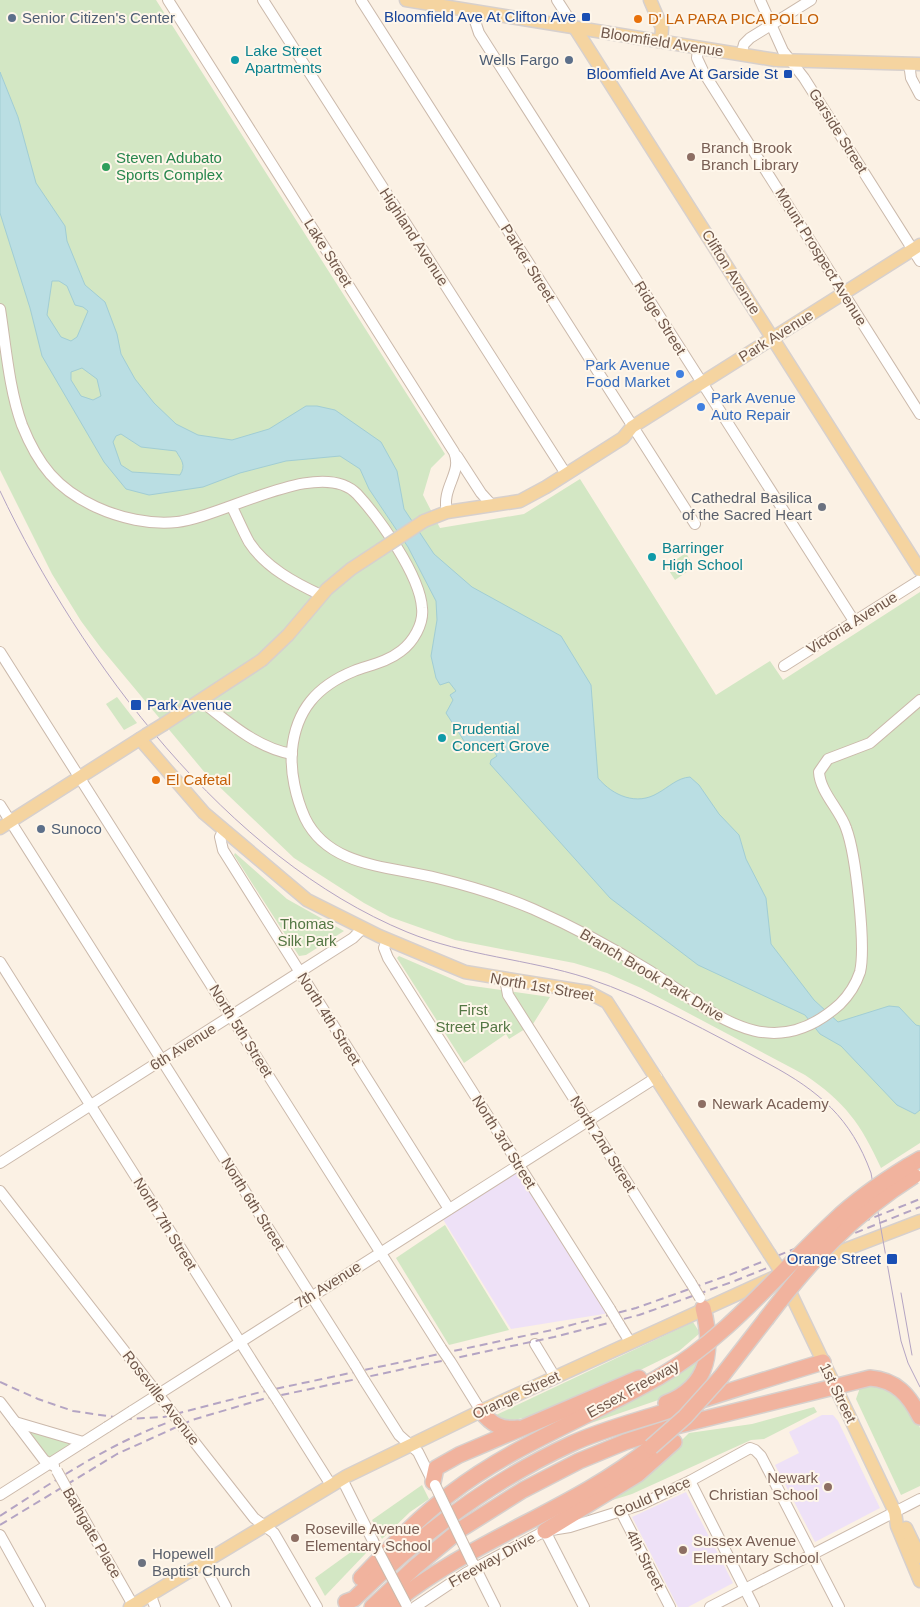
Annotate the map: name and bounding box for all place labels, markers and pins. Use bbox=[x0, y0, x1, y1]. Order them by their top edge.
place label: Bloomfield Ave At Clifton Ave bbox=[384, 8, 576, 25]
place label: Senior Citizen's Center bbox=[22, 9, 175, 26]
place label: D' LA PARA PICA POLLO bbox=[648, 10, 819, 27]
marker: Bloomfield Ave At Clifton Ave bbox=[580, 11, 592, 23]
marker: Senior Citizen's Center bbox=[6, 12, 18, 24]
marker: D' LA PARA PICA POLLO bbox=[632, 13, 644, 25]
place label: Lake Street Apartments bbox=[245, 42, 323, 76]
place label: Wells Fargo bbox=[479, 51, 559, 68]
marker: Lake Street Apartments bbox=[229, 54, 241, 66]
marker: Wells Fargo bbox=[563, 54, 575, 66]
place label: Bloomfield Ave At Garside St bbox=[587, 65, 779, 82]
marker: Bloomfield Ave At Garside St bbox=[782, 68, 794, 80]
place label: Branch Brook Branch Library bbox=[701, 139, 799, 173]
place label: Steven Adubato Sports Complex bbox=[116, 149, 223, 183]
marker: Branch Brook Branch Library bbox=[685, 151, 697, 163]
marker: Steven Adubato Sports Complex bbox=[100, 161, 112, 173]
place label: Park Avenue Food Market bbox=[585, 356, 671, 390]
marker: Park Avenue Food Market bbox=[674, 368, 686, 380]
place label: Park Avenue Auto Repair bbox=[711, 389, 796, 423]
marker: Park Avenue Auto Repair bbox=[695, 401, 707, 413]
place label: Cathedral Basilica of the Sacred Heart bbox=[682, 489, 813, 523]
marker: Cathedral Basilica of the Sacred Heart bbox=[816, 501, 828, 513]
place label: Barringer High School bbox=[662, 539, 743, 573]
marker: Barringer High School bbox=[646, 551, 658, 563]
place label: Park Avenue bbox=[147, 696, 232, 713]
marker: Park Avenue bbox=[129, 698, 143, 712]
place label: Prudential Concert Grove bbox=[452, 720, 550, 754]
marker: Prudential Concert Grove bbox=[436, 732, 448, 744]
place label: El Cafetal bbox=[166, 771, 231, 788]
marker: El Cafetal bbox=[150, 774, 162, 786]
place label: Sunoco bbox=[51, 820, 102, 837]
marker: Sunoco bbox=[35, 823, 47, 835]
place label: Newark Academy bbox=[712, 1095, 829, 1112]
marker: Newark Academy bbox=[696, 1098, 708, 1110]
place label: Orange Street bbox=[787, 1250, 882, 1267]
marker: Orange Street bbox=[885, 1252, 899, 1266]
place label: Newark Christian School bbox=[709, 1469, 818, 1503]
marker: Newark Christian School bbox=[822, 1481, 834, 1493]
place label: Roseville Avenue Elementary School bbox=[305, 1520, 431, 1554]
marker: Roseville Avenue Elementary School bbox=[289, 1532, 301, 1544]
place label: Sussex Avenue Elementary School bbox=[693, 1532, 819, 1566]
marker: Sussex Avenue Elementary School bbox=[677, 1544, 689, 1556]
place label: Hopewell Baptist Church bbox=[152, 1545, 250, 1579]
marker: Hopewell Baptist Church bbox=[136, 1557, 148, 1569]

